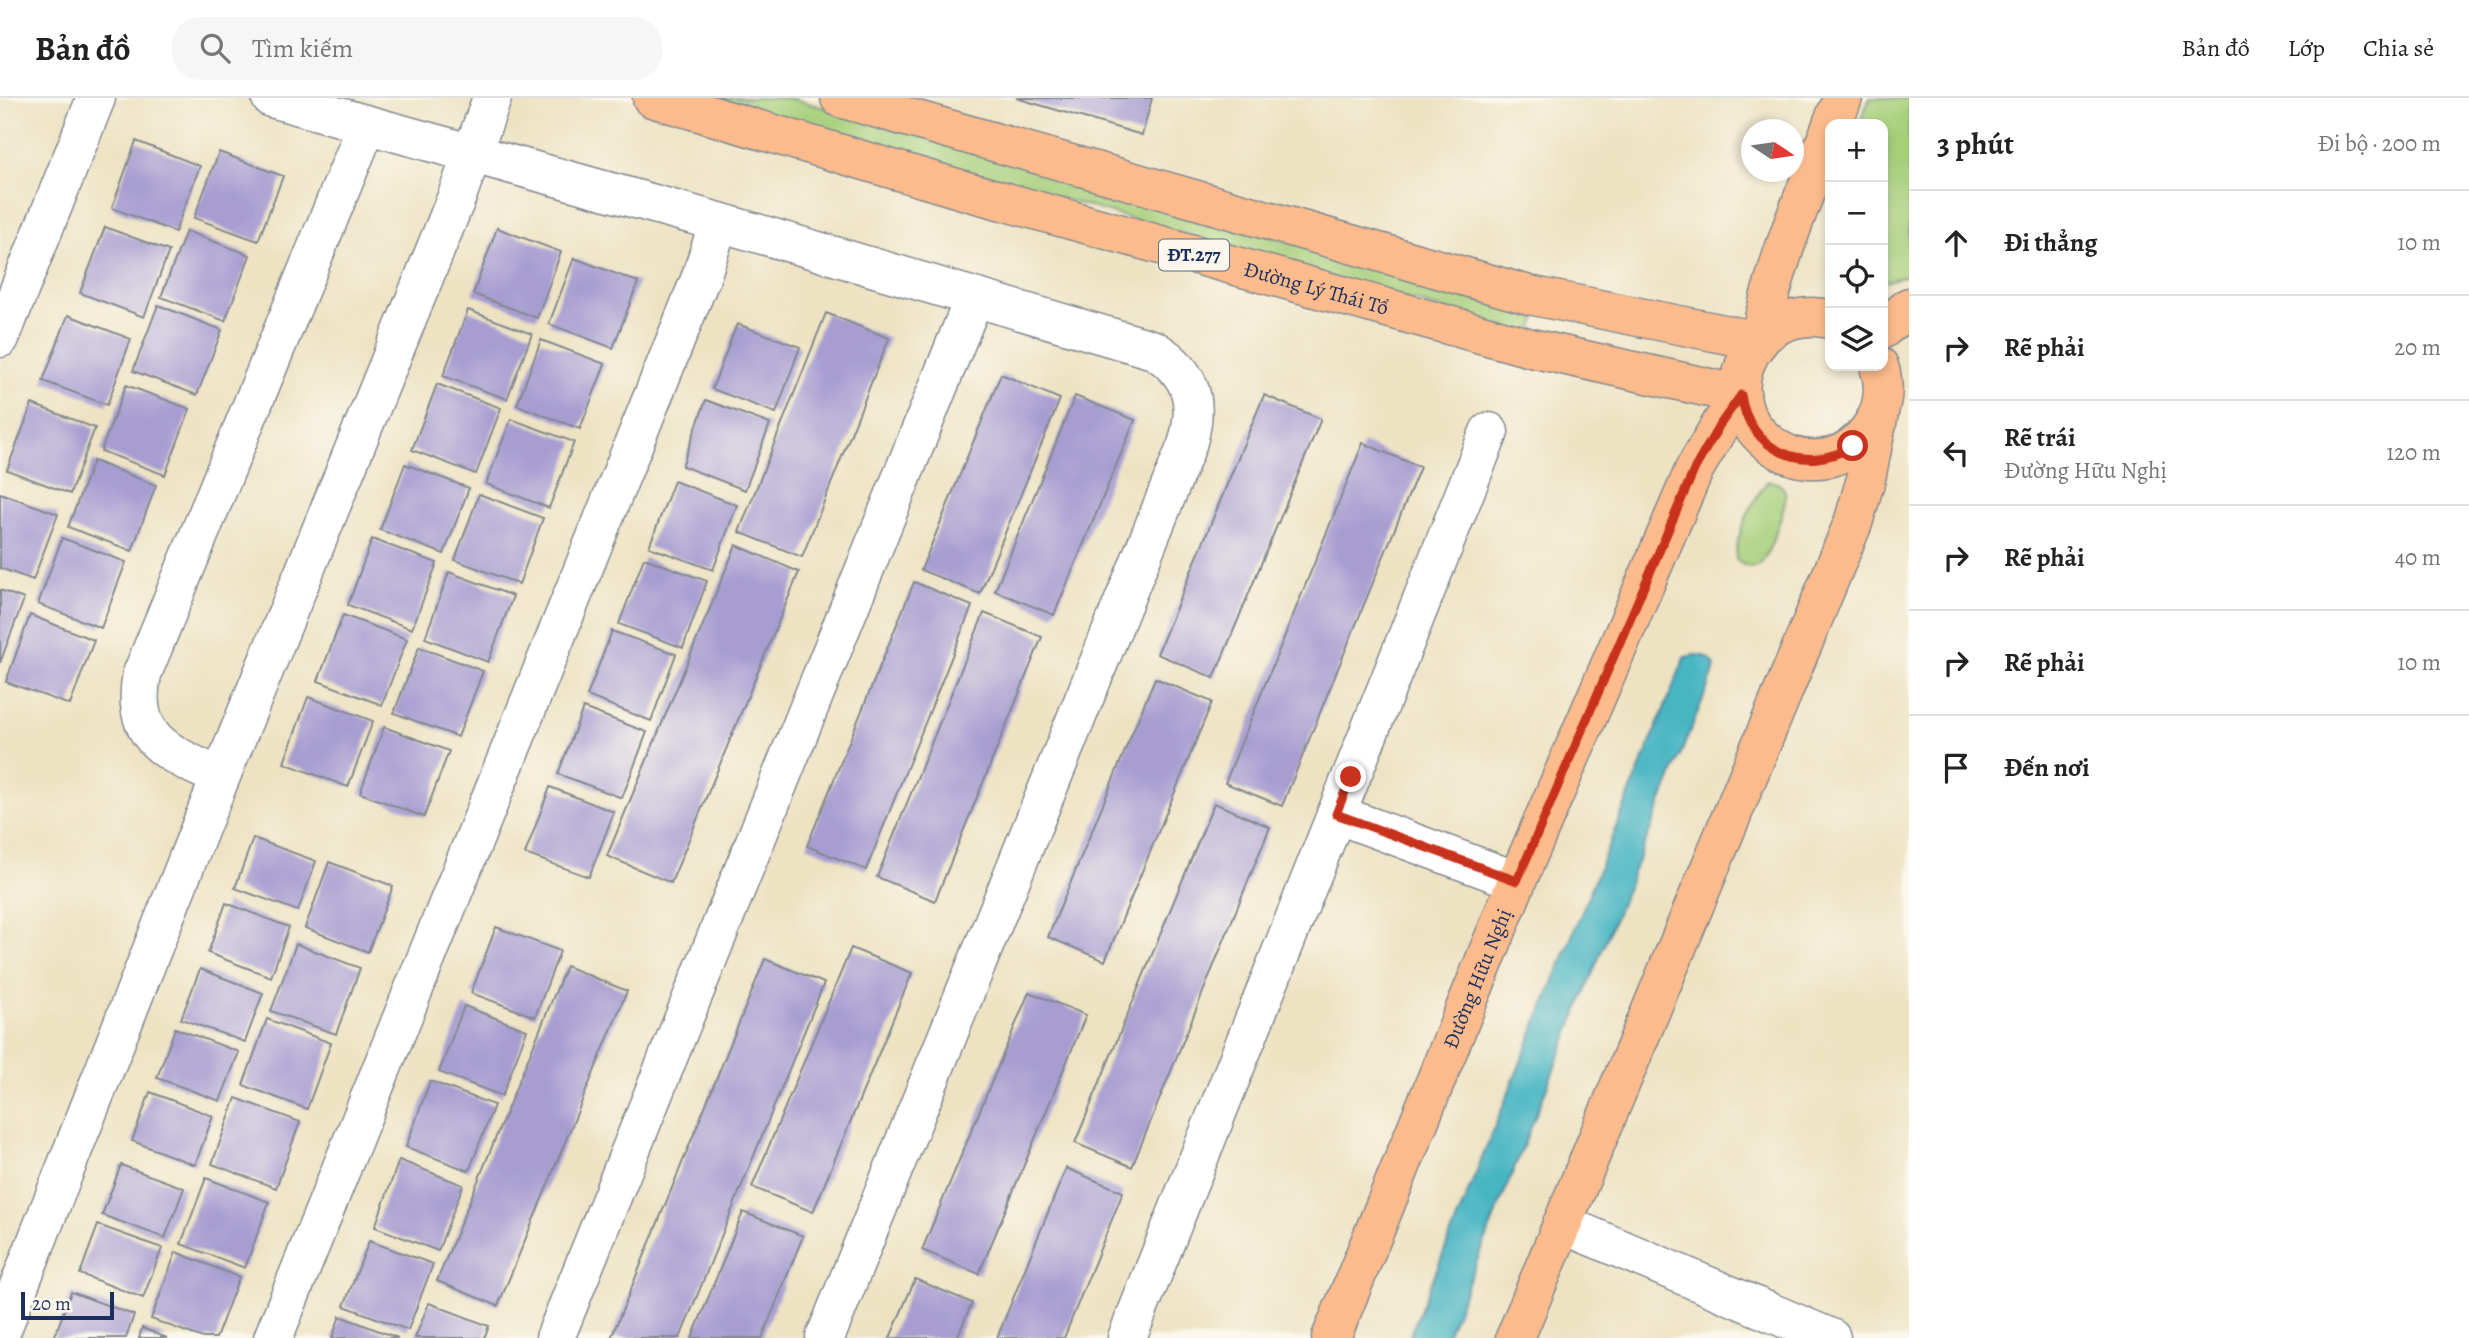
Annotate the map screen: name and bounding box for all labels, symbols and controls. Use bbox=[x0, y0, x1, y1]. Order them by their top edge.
search box bbox=[172, 17, 662, 80]
text: Bản đồ bbox=[35, 26, 130, 71]
icon: search bbox=[196, 29, 234, 67]
text: Tìm kiếm bbox=[252, 31, 353, 66]
text: Bản đồ bbox=[2182, 32, 2250, 64]
text: Lớp bbox=[2288, 32, 2325, 64]
text: Chia sẻ bbox=[2363, 32, 2434, 64]
north arrow bbox=[1741, 119, 1804, 182]
map controls bbox=[1825, 119, 1888, 371]
button: + bbox=[1825, 119, 1888, 182]
text: 3 phút bbox=[1937, 124, 2014, 164]
text: Đi bộ · 200 m bbox=[2318, 128, 2441, 159]
button: − bbox=[1825, 182, 1888, 245]
icon: ahead bbox=[1937, 224, 1975, 262]
text: Đi thẳng bbox=[2004, 225, 2098, 260]
text: 10 m bbox=[2397, 227, 2441, 258]
road number: ĐT.277 bbox=[1159, 239, 1229, 270]
button: locate bbox=[1825, 245, 1888, 308]
street label: Đường Lý Thái Tổ bbox=[1241, 255, 1392, 322]
button: layers bbox=[1825, 308, 1888, 371]
icon: right bbox=[1937, 329, 1975, 367]
text: Rẽ phải bbox=[2004, 330, 2085, 365]
text: 20 m bbox=[2394, 332, 2441, 363]
text: Rẽ trái bbox=[2004, 420, 2076, 455]
route start bbox=[1837, 430, 1868, 461]
icon: left bbox=[1937, 434, 1975, 472]
text: 120 m bbox=[2386, 437, 2441, 468]
text: Đường Hữu Nghị bbox=[2004, 455, 2167, 486]
icon: right bbox=[1937, 539, 1975, 577]
text: Rẽ phải bbox=[2004, 540, 2085, 575]
text: 40 m bbox=[2395, 542, 2441, 573]
icon: right bbox=[1937, 644, 1975, 682]
text: Rẽ phải bbox=[2004, 645, 2085, 680]
text: 10 m bbox=[2397, 647, 2441, 678]
icon: arrive bbox=[1937, 749, 1975, 787]
text: Đến nơi bbox=[2004, 750, 2090, 785]
route end bbox=[1335, 761, 1366, 792]
street label: Đường Hữu Nghị bbox=[1436, 904, 1518, 1053]
scale bar bbox=[21, 1289, 114, 1321]
text: 20 m bbox=[32, 1291, 71, 1317]

